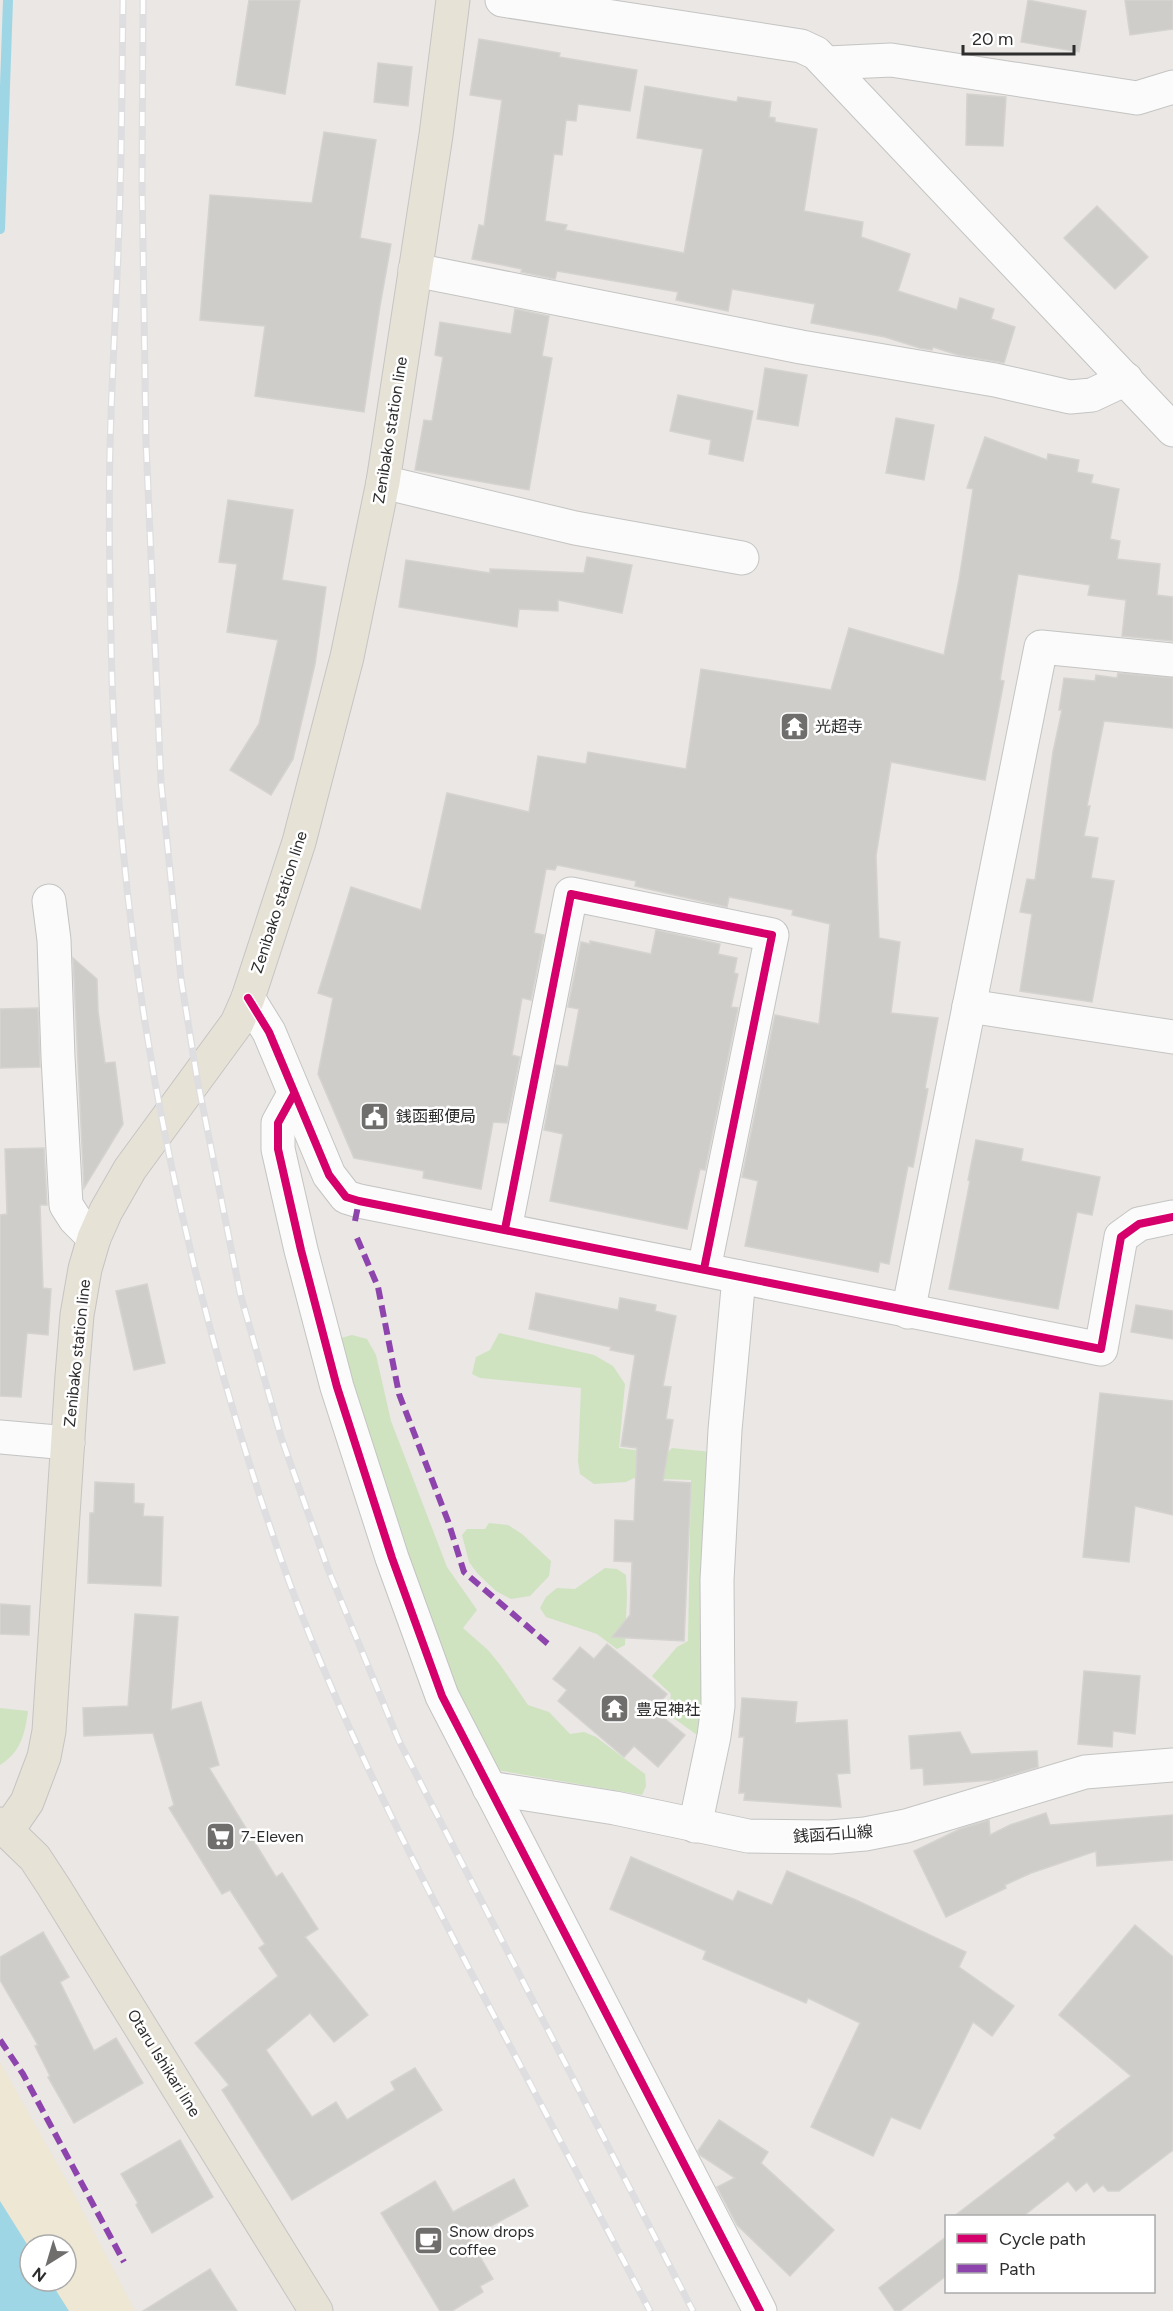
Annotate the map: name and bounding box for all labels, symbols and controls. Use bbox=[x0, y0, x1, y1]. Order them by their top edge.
scale bar bbox=[963, 18, 1074, 56]
text: 20 m bbox=[972, 28, 1013, 50]
street label: Zenibako station line bbox=[369, 355, 411, 505]
temple icon: 光超寺 bbox=[778, 710, 810, 742]
place label: 光超寺 bbox=[815, 717, 863, 736]
street label: Zenibako station line bbox=[247, 828, 311, 976]
public building icon: 銭函郵便局 bbox=[359, 1100, 391, 1132]
place label: 銭函郵便局 bbox=[396, 1107, 476, 1126]
street label: Zenibako station line bbox=[60, 1278, 94, 1428]
temple icon: 豊足神社 bbox=[599, 1693, 631, 1725]
place label: 豊足神社 bbox=[636, 1700, 700, 1719]
supermarket icon: 7-Eleven bbox=[204, 1820, 236, 1852]
street label: 銭函石山線 bbox=[792, 1822, 874, 1846]
place label: 7-Eleven bbox=[241, 1827, 304, 1846]
street label: Otaru Ishikari line bbox=[123, 2006, 205, 2120]
legend bbox=[945, 2215, 1155, 2293]
place label: Snow drops coffee bbox=[449, 2222, 534, 2259]
cafe icon: Snow drops coffee bbox=[412, 2224, 444, 2256]
text: Cycle path bbox=[999, 2228, 1086, 2250]
north arrow bbox=[18, 2233, 78, 2293]
text: Path bbox=[999, 2258, 1035, 2280]
text: N bbox=[29, 2263, 50, 2286]

